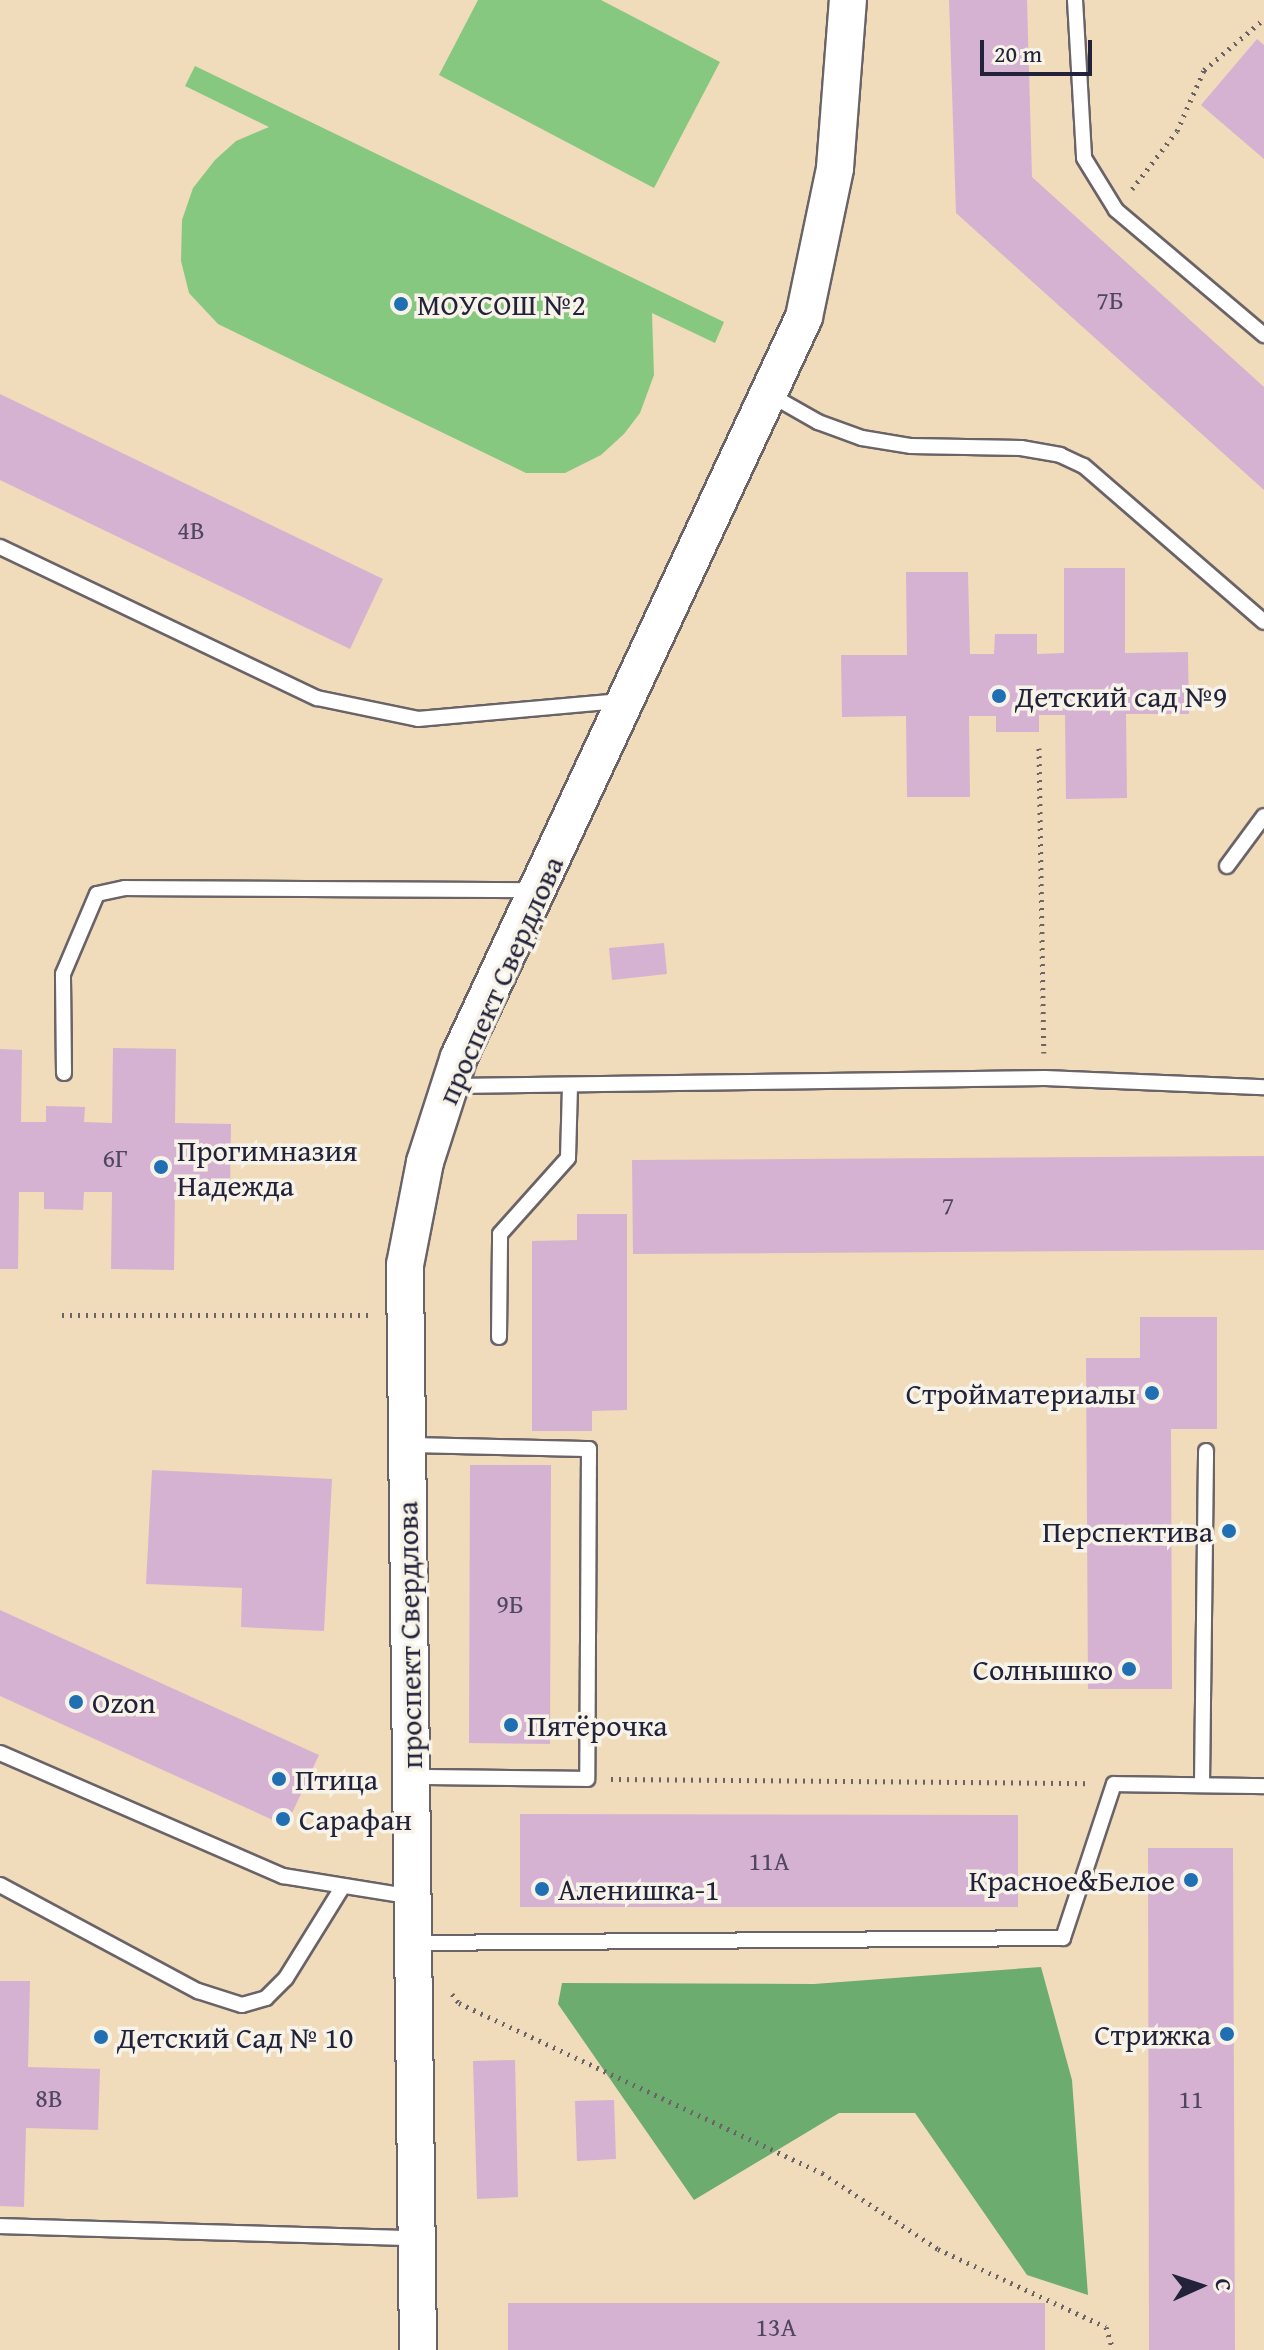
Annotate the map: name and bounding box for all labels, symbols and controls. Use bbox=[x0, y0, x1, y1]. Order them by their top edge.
scale bar bbox=[984, 24, 1096, 74]
text: 20 m bbox=[994, 36, 1042, 71]
house number: 7Б bbox=[1096, 284, 1124, 316]
place label: МОУСОШ №2 bbox=[417, 286, 586, 322]
marker: МОУСОШ №2 bbox=[392, 295, 410, 313]
house number: 4В bbox=[177, 514, 205, 546]
place label: Детский сад №9 bbox=[1015, 678, 1227, 714]
marker: Детский сад №9 bbox=[990, 687, 1008, 705]
street label: проспект Свердлова bbox=[429, 850, 571, 1110]
place label: Прогимназия Надежда bbox=[177, 1132, 358, 1202]
house number: 6Г bbox=[102, 1142, 128, 1174]
marker: Прогимназия Надежда bbox=[152, 1158, 170, 1176]
house number: 7 bbox=[942, 1189, 954, 1221]
place label: Стройматериалы bbox=[906, 1375, 1136, 1411]
marker: Стройматериалы bbox=[1143, 1384, 1161, 1402]
street label: проспект Свердлова bbox=[389, 1501, 429, 1769]
place label: Перспектива bbox=[1042, 1513, 1213, 1549]
marker: Перспектива bbox=[1220, 1522, 1238, 1540]
house number: 9Б bbox=[496, 1588, 524, 1620]
place label: Солнышко bbox=[973, 1651, 1113, 1687]
marker: Солнышко bbox=[1120, 1660, 1138, 1678]
place label: Ozon bbox=[92, 1684, 156, 1720]
marker: Ozon bbox=[67, 1693, 85, 1711]
place label: Пятёрочка bbox=[527, 1707, 668, 1743]
marker: Пятёрочка bbox=[502, 1716, 520, 1734]
place label: Птица bbox=[295, 1761, 378, 1797]
marker: Птица bbox=[270, 1770, 288, 1788]
place label: Сарафан bbox=[299, 1801, 412, 1837]
marker: Сарафан bbox=[274, 1810, 292, 1828]
house number: 11А bbox=[749, 1845, 789, 1877]
place label: Красное&Белое bbox=[969, 1862, 1175, 1898]
place label: Аленишка-1 bbox=[558, 1871, 719, 1907]
marker: Красное&Белое bbox=[1182, 1871, 1200, 1889]
marker: Аленишка-1 bbox=[533, 1880, 551, 1898]
place label: Стрижка bbox=[1094, 2016, 1211, 2052]
place label: Детский Сад № 10 bbox=[117, 2019, 353, 2055]
marker: Стрижка bbox=[1218, 2025, 1236, 2043]
marker: Детский Сад № 10 bbox=[92, 2028, 110, 2046]
house number: 8В bbox=[35, 2082, 63, 2114]
house number: 11 bbox=[1178, 2083, 1204, 2115]
north arrow bbox=[1160, 2246, 1240, 2326]
text: С bbox=[1208, 2278, 1240, 2292]
house number: 13А bbox=[756, 2311, 796, 2343]

